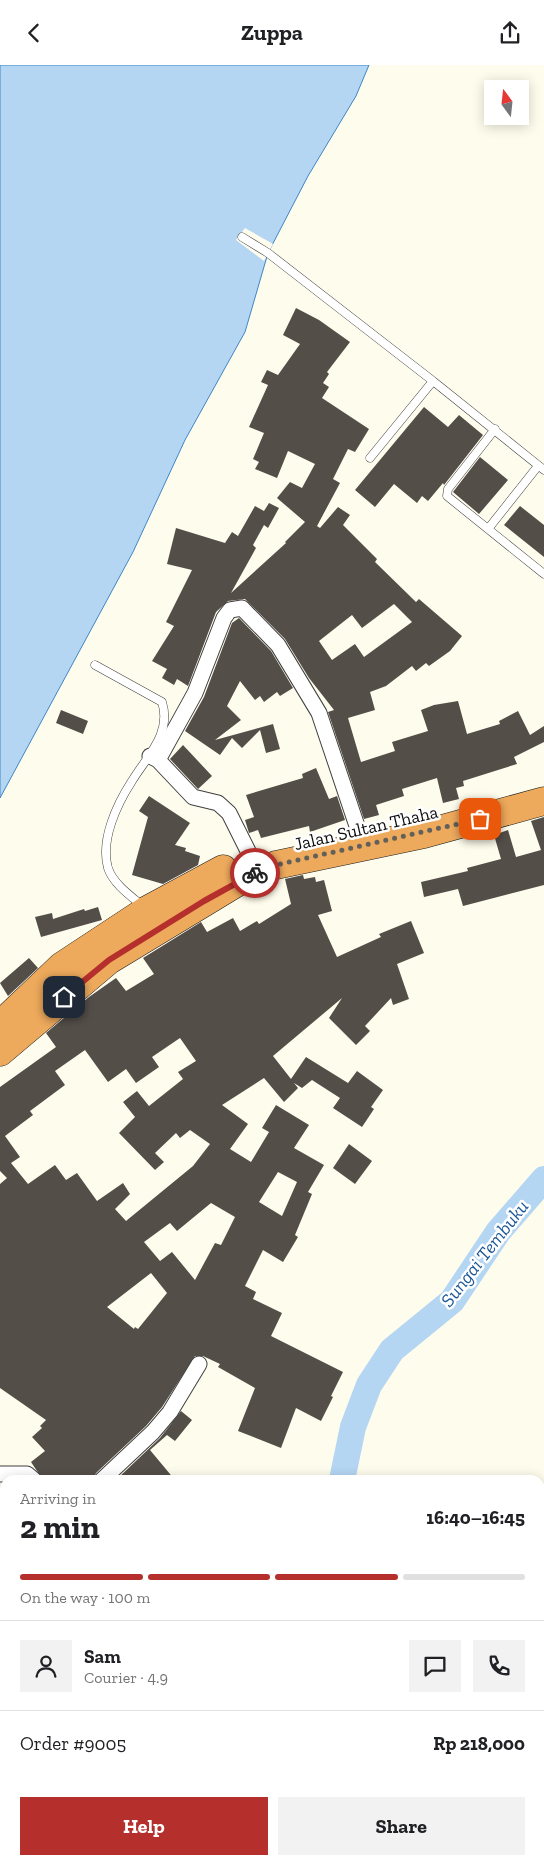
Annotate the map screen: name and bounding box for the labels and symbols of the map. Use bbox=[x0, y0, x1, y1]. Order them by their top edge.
north arrow bbox=[484, 80, 529, 125]
pin bbox=[459, 798, 501, 840]
street label: Jalan Sultan Thaha bbox=[292, 801, 440, 855]
courier bbox=[230, 848, 280, 898]
pin bbox=[43, 976, 85, 1018]
water label: Sungai Tembuku bbox=[436, 1195, 533, 1311]

